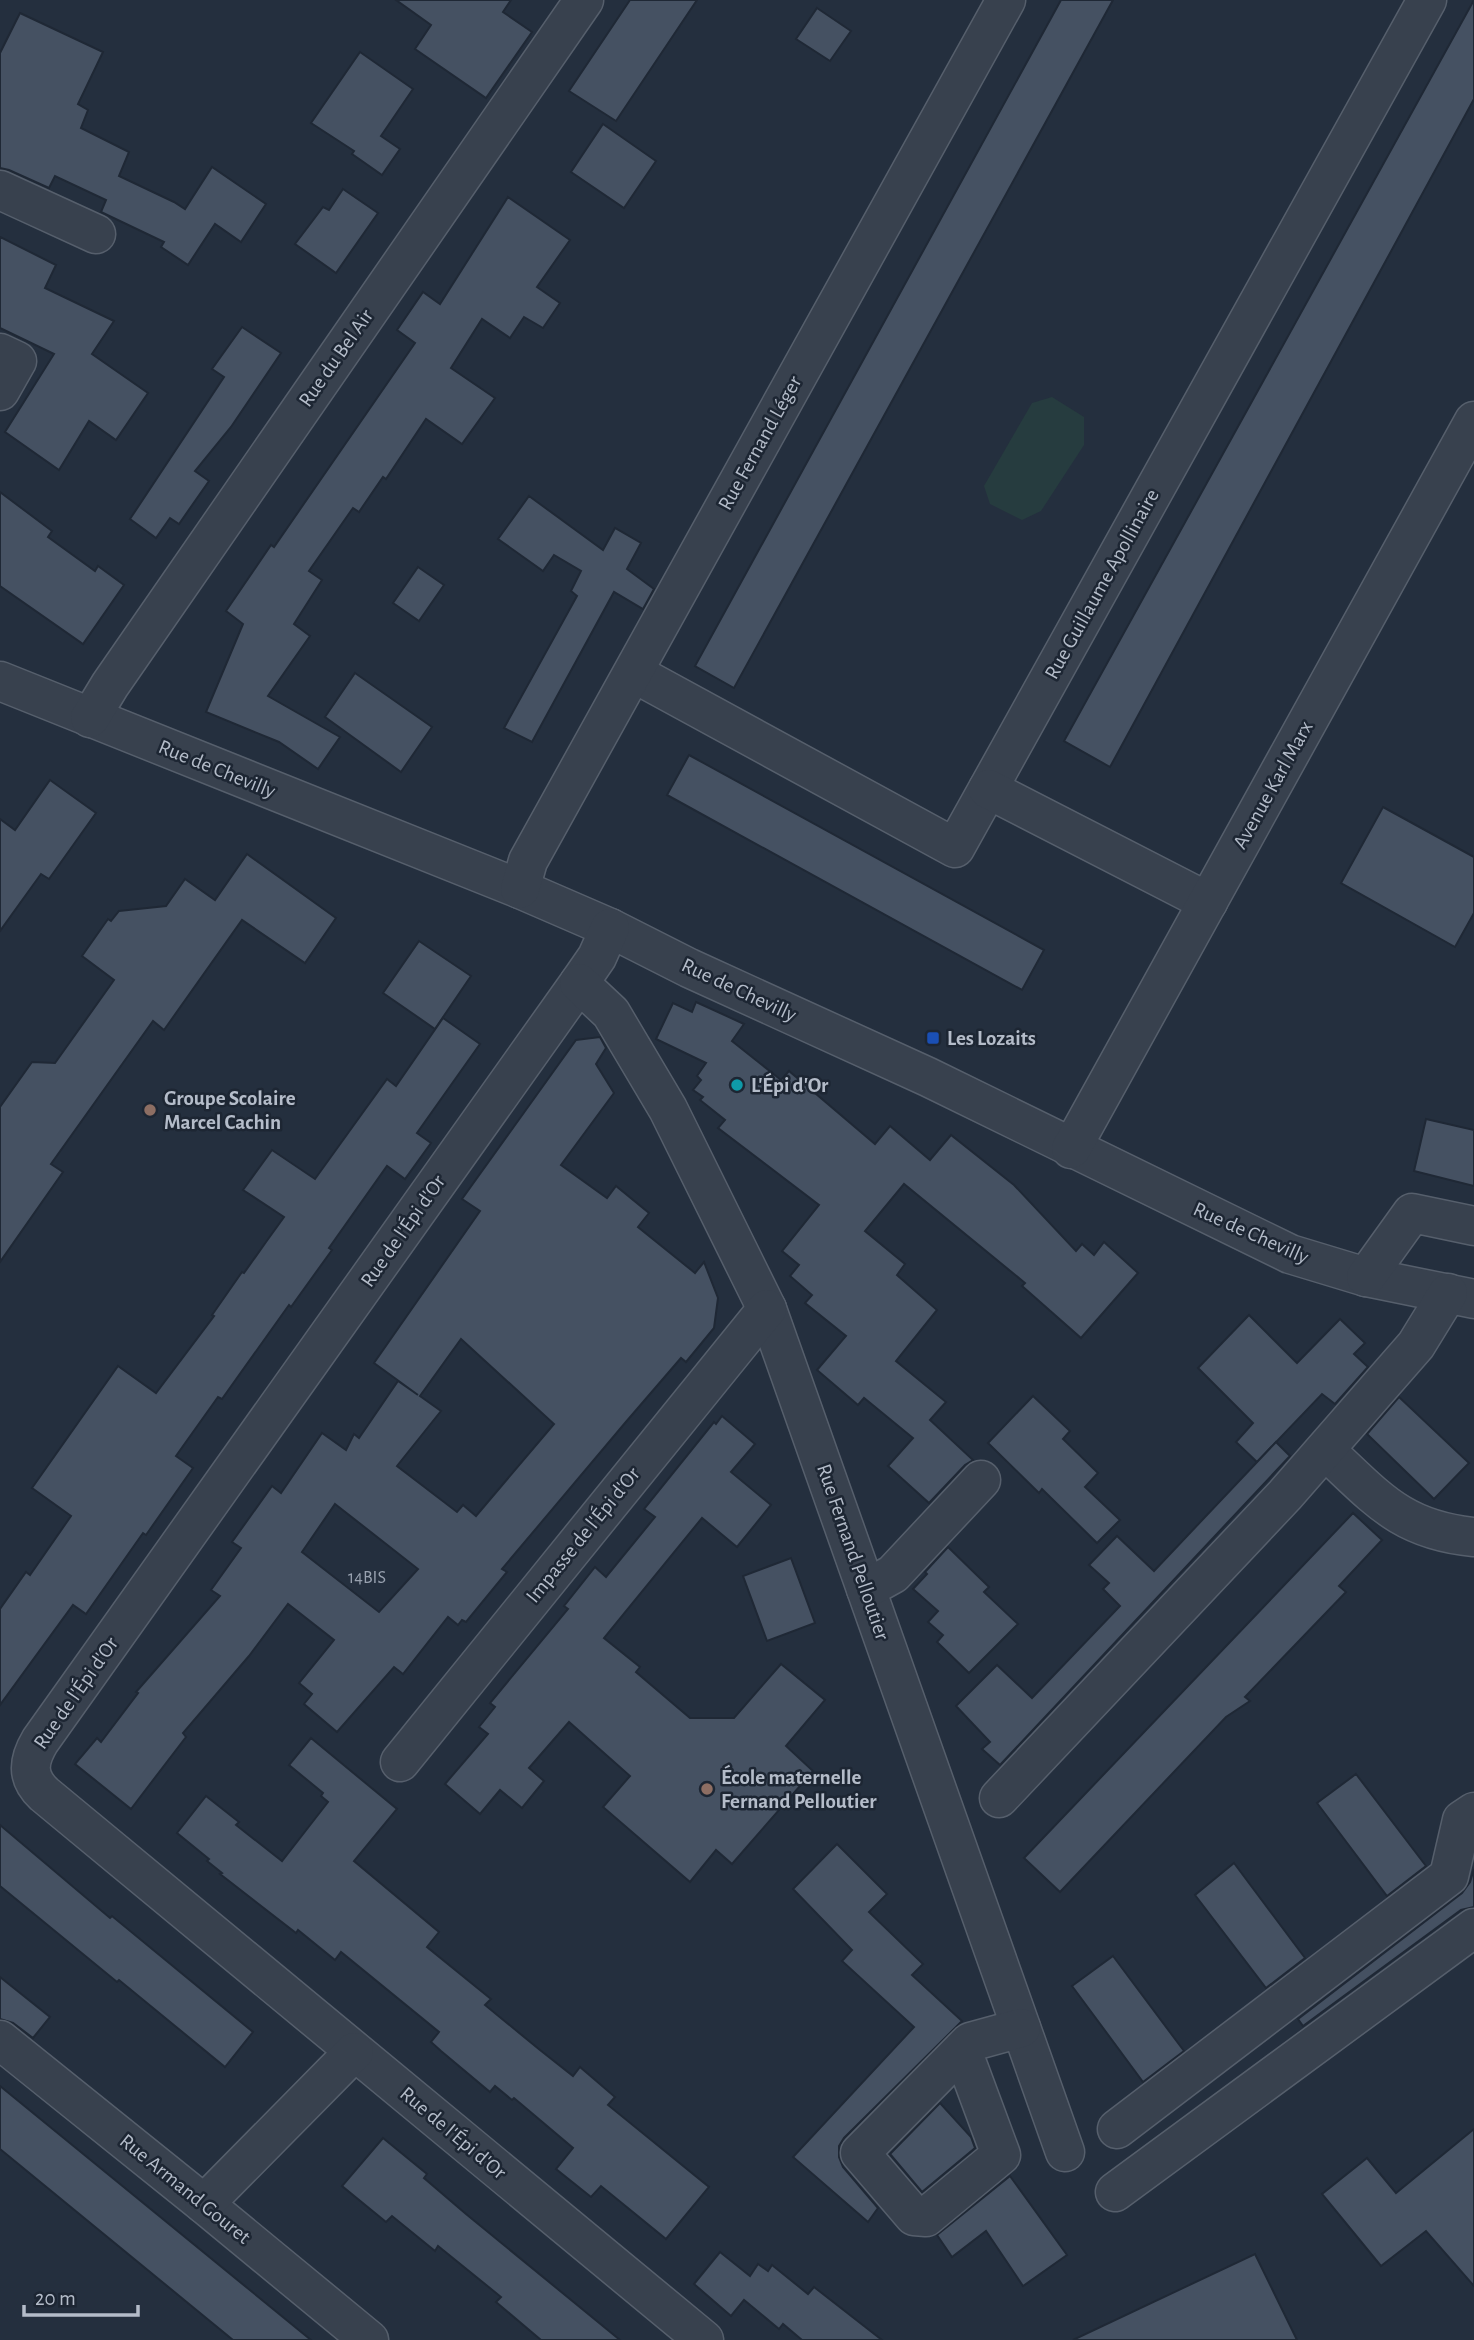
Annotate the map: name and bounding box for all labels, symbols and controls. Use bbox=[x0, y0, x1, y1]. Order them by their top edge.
street label: Rue du Bel Air bbox=[295, 305, 377, 411]
street label: Rue Fernand Léger bbox=[714, 372, 806, 514]
street label: Rue Guillaume Apollinaire bbox=[1041, 485, 1163, 683]
street label: Avenue Karl Marx bbox=[1229, 718, 1317, 852]
street label: Rue de Chevilly bbox=[156, 736, 278, 802]
street label: Rue de Chevilly bbox=[678, 954, 800, 1026]
place label: Les Lozaits bbox=[947, 1028, 1036, 1049]
marker: Les Lozaits bbox=[925, 1030, 941, 1046]
place label: L'Épi d'Or bbox=[751, 1072, 829, 1096]
marker: L'Épi d'Or bbox=[729, 1077, 745, 1093]
place label: Groupe Scolaire Marcel Cachin bbox=[164, 1088, 296, 1133]
marker: Groupe Scolaire Marcel Cachin bbox=[142, 1102, 158, 1118]
street label: Rue de l'Épi d'Or bbox=[355, 1170, 449, 1291]
street label: Rue de Chevilly bbox=[1190, 1198, 1312, 1268]
street label: Rue Fernand Pelloutier bbox=[813, 1461, 893, 1643]
street label: Impasse de l'Épi d'Or bbox=[521, 1462, 644, 1607]
house number: 14BIS bbox=[348, 1569, 386, 1587]
street label: Rue de l'Épi d'Or bbox=[28, 1632, 122, 1753]
place label: École maternelle Fernand Pelloutier bbox=[721, 1764, 877, 1812]
marker: École maternelle Fernand Pelloutier bbox=[699, 1781, 715, 1797]
street label: Rue de l'Épi d'Or bbox=[396, 2081, 511, 2183]
street label: Rue Armand Gouret bbox=[116, 2130, 255, 2248]
scale bar bbox=[24, 2274, 138, 2318]
text: 20 m bbox=[35, 2288, 76, 2309]

